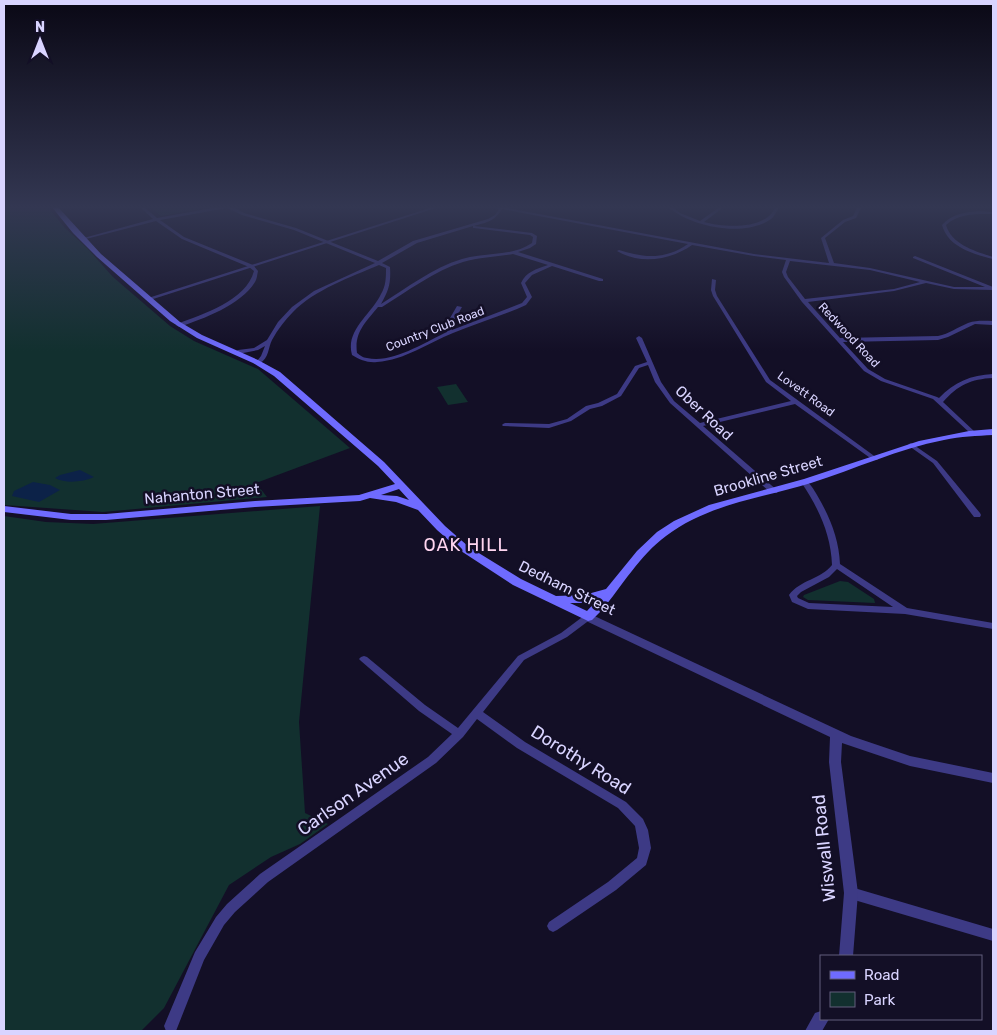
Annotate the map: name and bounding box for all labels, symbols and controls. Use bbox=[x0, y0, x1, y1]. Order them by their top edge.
north arrow bbox=[15, 15, 65, 65]
text: N bbox=[35, 19, 45, 36]
street label: Redwood Road bbox=[815, 300, 883, 370]
street label: Country Club Road bbox=[384, 304, 486, 354]
street label: Lovett Road bbox=[775, 369, 837, 419]
street label: Ober Road bbox=[672, 382, 736, 444]
street label: Brookline Street bbox=[712, 452, 825, 500]
street label: Nahanton Street bbox=[144, 480, 261, 508]
district label: OAK HILL bbox=[423, 534, 509, 556]
street label: Dedham Street bbox=[516, 557, 618, 619]
street label: Dorothy Road bbox=[527, 720, 635, 800]
street label: Carlson Avenue bbox=[293, 748, 413, 840]
street label: Wiswall Road bbox=[807, 793, 841, 903]
legend bbox=[820, 955, 982, 1020]
text: Road bbox=[864, 966, 900, 984]
text: Park bbox=[864, 991, 895, 1009]

